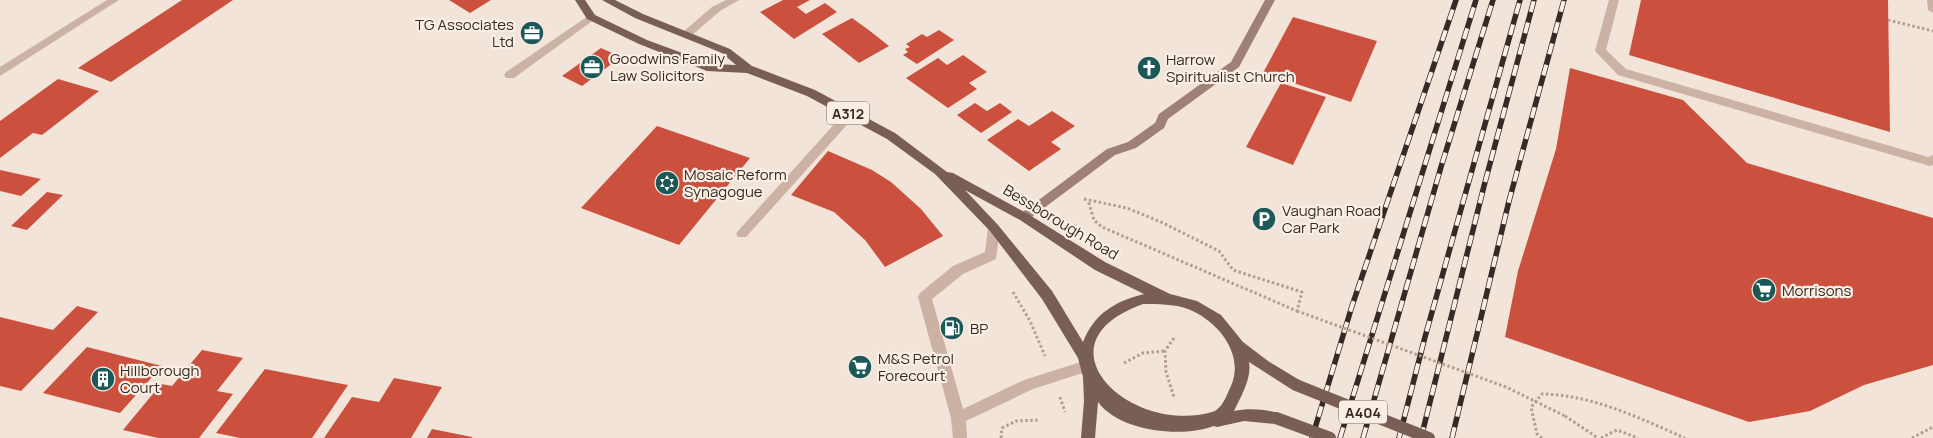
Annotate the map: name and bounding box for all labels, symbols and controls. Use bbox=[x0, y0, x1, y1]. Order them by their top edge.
place label: TG Associates Ltd bbox=[415, 14, 514, 52]
office icon: TG Associates Ltd bbox=[519, 20, 545, 46]
place label: Goodwins Family Law Solicitors bbox=[610, 48, 725, 86]
place label: Harrow Spiritualist Church bbox=[1166, 49, 1295, 87]
office icon: Goodwins Family Law Solicitors bbox=[579, 54, 605, 80]
church icon: Harrow Spiritualist Church bbox=[1136, 55, 1162, 81]
road number: A312 bbox=[827, 102, 869, 125]
place label: Mosaic Reform Synagogue bbox=[684, 164, 787, 202]
synagogue icon: Mosaic Reform Synagogue bbox=[654, 170, 680, 196]
street label: Bessborough Road bbox=[1000, 179, 1122, 265]
place label: Vaughan Road Car Park bbox=[1282, 200, 1381, 238]
parking icon: Vaughan Road Car Park bbox=[1251, 206, 1277, 232]
supermarket icon: Morrisons bbox=[1751, 277, 1777, 303]
place label: Morrisons bbox=[1782, 280, 1851, 301]
fuel station icon: BP bbox=[939, 315, 965, 341]
place label: BP bbox=[970, 318, 988, 339]
place label: M&S Petrol Forecourt bbox=[878, 348, 954, 386]
supermarket icon: M&S Petrol Forecourt bbox=[847, 354, 873, 380]
place label: Hillborough Court bbox=[120, 360, 199, 398]
building icon: Hillborough Court bbox=[90, 366, 116, 392]
road number: A404 bbox=[1339, 401, 1387, 424]

